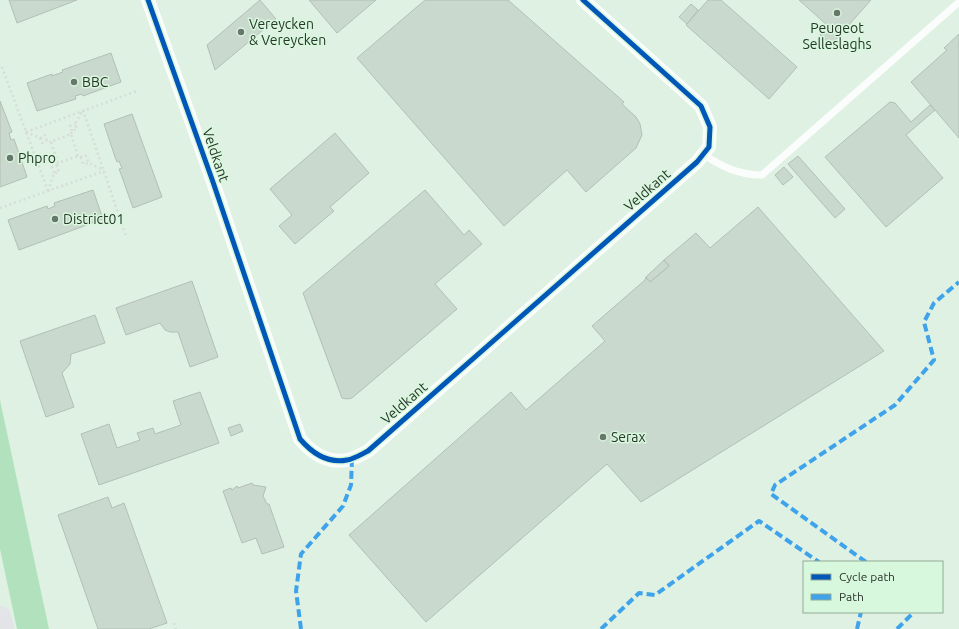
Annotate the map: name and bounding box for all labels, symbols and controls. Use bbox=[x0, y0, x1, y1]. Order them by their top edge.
marker: Peugeot Selleslaghs bbox=[832, 8, 842, 18]
place label: Vereycken & Vereycken bbox=[249, 16, 326, 48]
place label: Peugeot Selleslaghs bbox=[802, 20, 872, 52]
marker: Vereycken & Vereycken bbox=[236, 27, 246, 37]
place label: BBC bbox=[82, 74, 109, 90]
marker: BBC bbox=[69, 77, 79, 87]
street label: Veldkant bbox=[199, 126, 233, 184]
place label: Phpro bbox=[18, 150, 56, 166]
marker: Phpro bbox=[5, 153, 15, 163]
street label: Veldkant bbox=[621, 165, 674, 214]
place label: District01 bbox=[63, 211, 124, 227]
marker: District01 bbox=[50, 214, 60, 224]
street label: Veldkant bbox=[378, 378, 431, 427]
place label: Serax bbox=[611, 429, 646, 445]
marker: Serax bbox=[598, 432, 608, 442]
legend bbox=[803, 561, 943, 613]
text: Cycle path bbox=[839, 570, 895, 583]
text: Path bbox=[839, 590, 864, 603]

